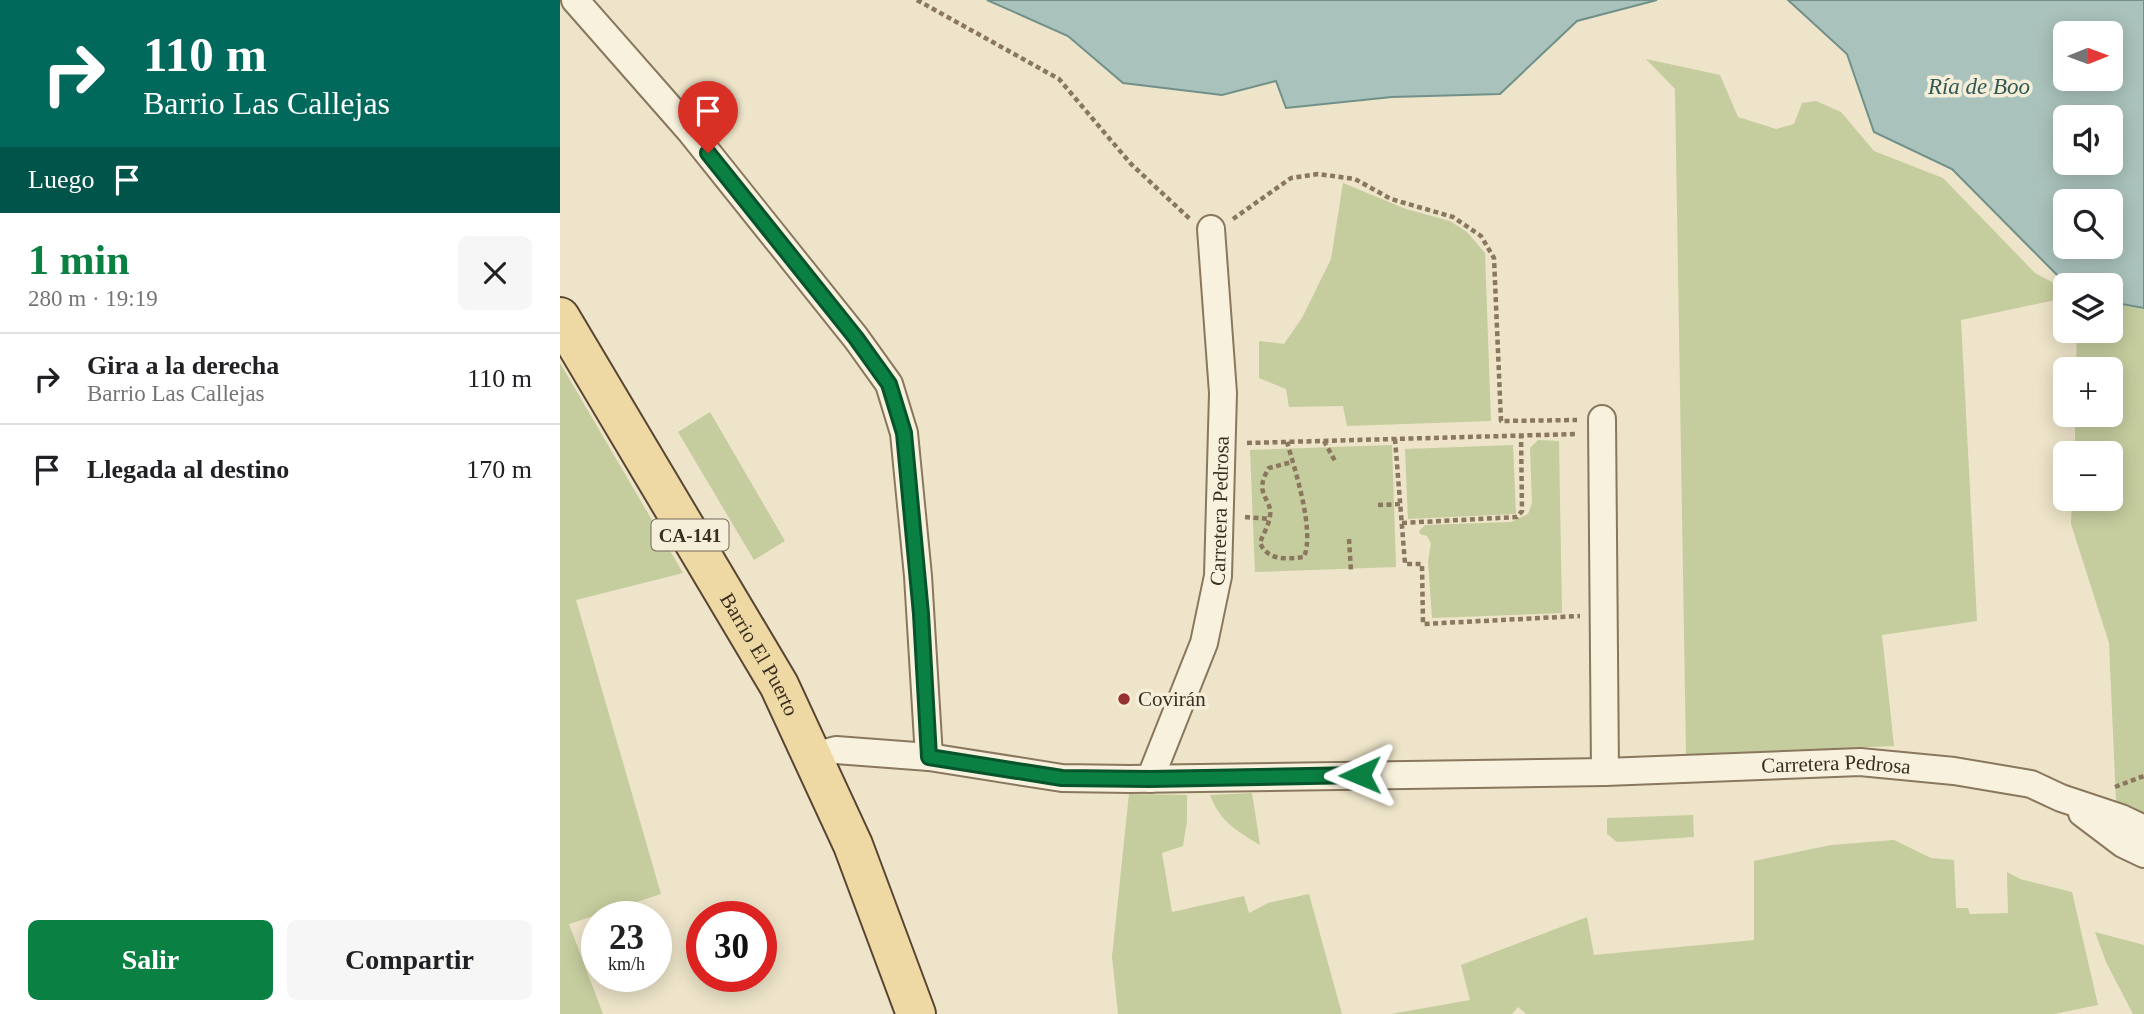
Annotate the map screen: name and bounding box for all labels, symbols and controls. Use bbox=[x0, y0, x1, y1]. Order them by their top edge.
north arrow bbox=[2053, 21, 2123, 91]
map controls bbox=[2053, 21, 2123, 511]
text: 110 m bbox=[143, 27, 267, 82]
icon: right bbox=[28, 28, 119, 119]
water label: Ría de Boo bbox=[1927, 74, 2030, 99]
pin bbox=[678, 81, 738, 153]
text: Barrio Las Callejas bbox=[143, 85, 390, 121]
icon: arrive bbox=[689, 92, 727, 130]
button: sound bbox=[2053, 105, 2123, 175]
icon: arrive bbox=[108, 161, 146, 199]
text: Luego bbox=[28, 165, 94, 194]
button: search bbox=[2053, 189, 2123, 259]
button: close bbox=[458, 236, 532, 310]
text: 1 min bbox=[28, 237, 130, 283]
button: layers bbox=[2053, 273, 2123, 343]
text: 280 m · 19:19 bbox=[28, 286, 158, 311]
text: Gira a la derecha bbox=[87, 351, 279, 380]
button: + bbox=[2053, 357, 2123, 427]
icon: right bbox=[28, 360, 66, 398]
text: 110 m bbox=[467, 364, 532, 393]
text: Barrio Las Callejas bbox=[87, 381, 265, 406]
street label: Carretera Pedrosa bbox=[1204, 435, 1234, 588]
button: − bbox=[2053, 441, 2123, 511]
icon: arrive bbox=[28, 451, 66, 489]
text: Llegada al destino bbox=[87, 455, 289, 484]
text: 170 m bbox=[466, 455, 532, 484]
road number: CA-141 bbox=[652, 520, 728, 550]
street label: Barrio El Puerto bbox=[715, 589, 804, 720]
place label: Covirán bbox=[1138, 687, 1206, 711]
marker: Covirán bbox=[1116, 691, 1132, 707]
position arrow bbox=[1323, 738, 1397, 812]
street label: Carretera Pedrosa bbox=[1761, 750, 1913, 779]
speed limit sign: 30 bbox=[686, 901, 777, 992]
text: 23 bbox=[609, 918, 644, 957]
button: Salir bbox=[28, 920, 273, 1000]
button: Compartir bbox=[287, 920, 532, 1000]
text: km/h bbox=[608, 954, 645, 974]

